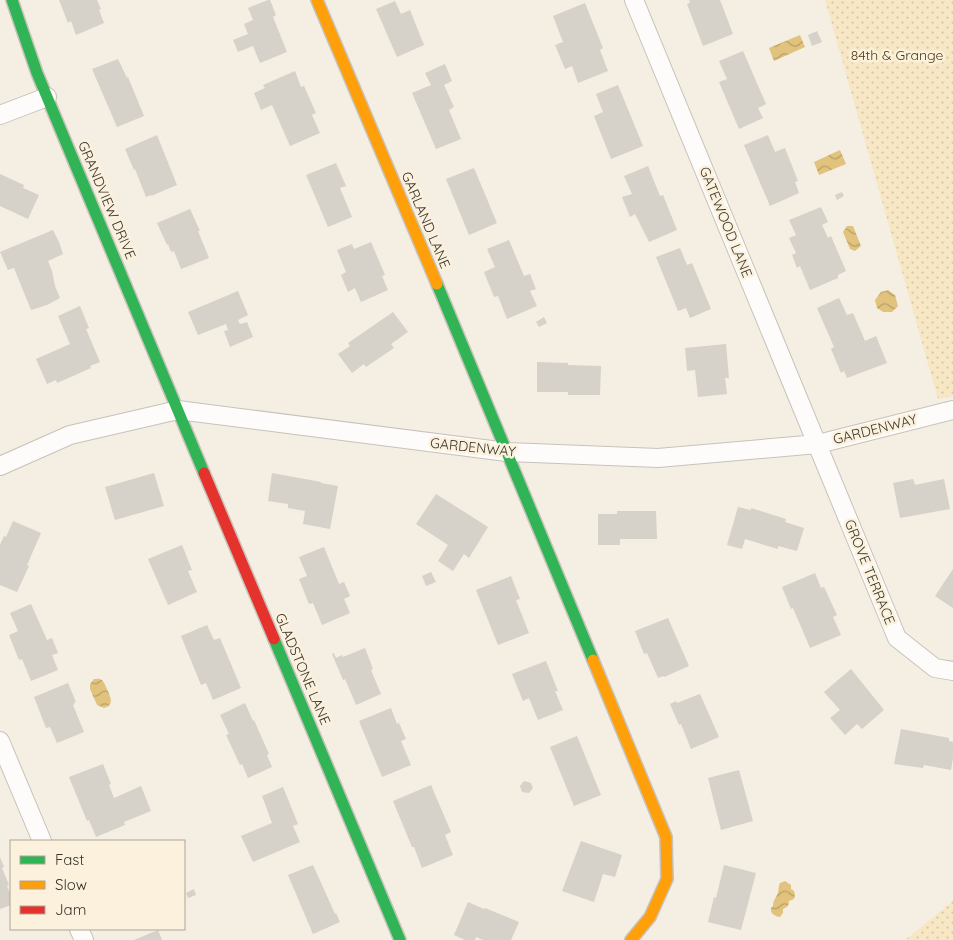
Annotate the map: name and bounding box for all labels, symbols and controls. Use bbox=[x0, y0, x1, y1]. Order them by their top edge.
park label: 84th & Grange bbox=[851, 46, 943, 64]
street label: GRANDVIEW DRIVE bbox=[74, 138, 140, 262]
street label: GATEWOOD LANE bbox=[696, 164, 756, 280]
street label: GARLAND LANE bbox=[398, 169, 455, 271]
street label: GARDENWAY bbox=[831, 410, 919, 448]
street label: GARDENWAY bbox=[429, 434, 517, 460]
street label: GROVE TERRACE bbox=[841, 517, 899, 627]
street label: GLADSTONE LANE bbox=[271, 610, 335, 728]
legend bbox=[10, 840, 185, 930]
text: Fast bbox=[55, 850, 84, 869]
text: Slow bbox=[55, 875, 87, 894]
text: Jam bbox=[55, 900, 86, 919]

